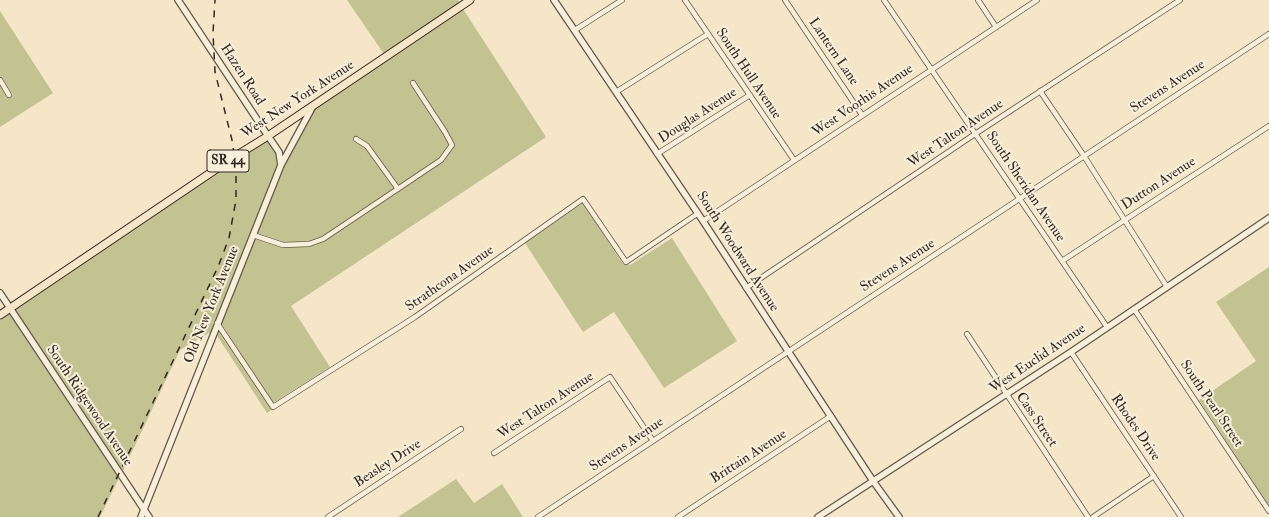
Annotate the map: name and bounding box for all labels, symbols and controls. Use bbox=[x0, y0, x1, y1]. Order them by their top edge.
street label: Lantern Lane bbox=[804, 15, 862, 89]
street label: South Hull Avenue bbox=[711, 25, 785, 123]
street label: Hazen Road bbox=[216, 41, 268, 109]
street label: West New York Avenue bbox=[238, 57, 358, 143]
street label: Stevens Avenue bbox=[1128, 57, 1208, 117]
street label: West Voorhis Avenue bbox=[809, 61, 917, 141]
street label: Douglas Avenue bbox=[656, 84, 740, 148]
street label: West Talton Avenue bbox=[905, 96, 1007, 172]
street label: South Sheridan Avenue bbox=[982, 129, 1068, 245]
road number: SR 44 bbox=[207, 150, 249, 172]
street label: Dutton Avenue bbox=[1119, 154, 1199, 214]
street label: South Woodward Avenue bbox=[692, 189, 782, 315]
street label: Stevens Avenue bbox=[858, 236, 938, 296]
street label: Strathcona Avenue bbox=[403, 242, 497, 316]
street label: Old New York Avenue bbox=[181, 244, 243, 366]
street label: West Euclid Avenue bbox=[987, 321, 1089, 397]
street label: South Ridgewood Avenue bbox=[42, 342, 136, 470]
street label: South Pearl Street bbox=[1176, 357, 1246, 451]
street label: West Talton Avenue bbox=[495, 369, 597, 443]
street label: Cass Street bbox=[1012, 390, 1060, 450]
street label: Rhodes Drive bbox=[1107, 392, 1163, 464]
street label: Stevens Avenue bbox=[587, 414, 667, 476]
street label: Brittain Avenue bbox=[708, 426, 790, 488]
street label: Beasley Drive bbox=[352, 436, 424, 492]

